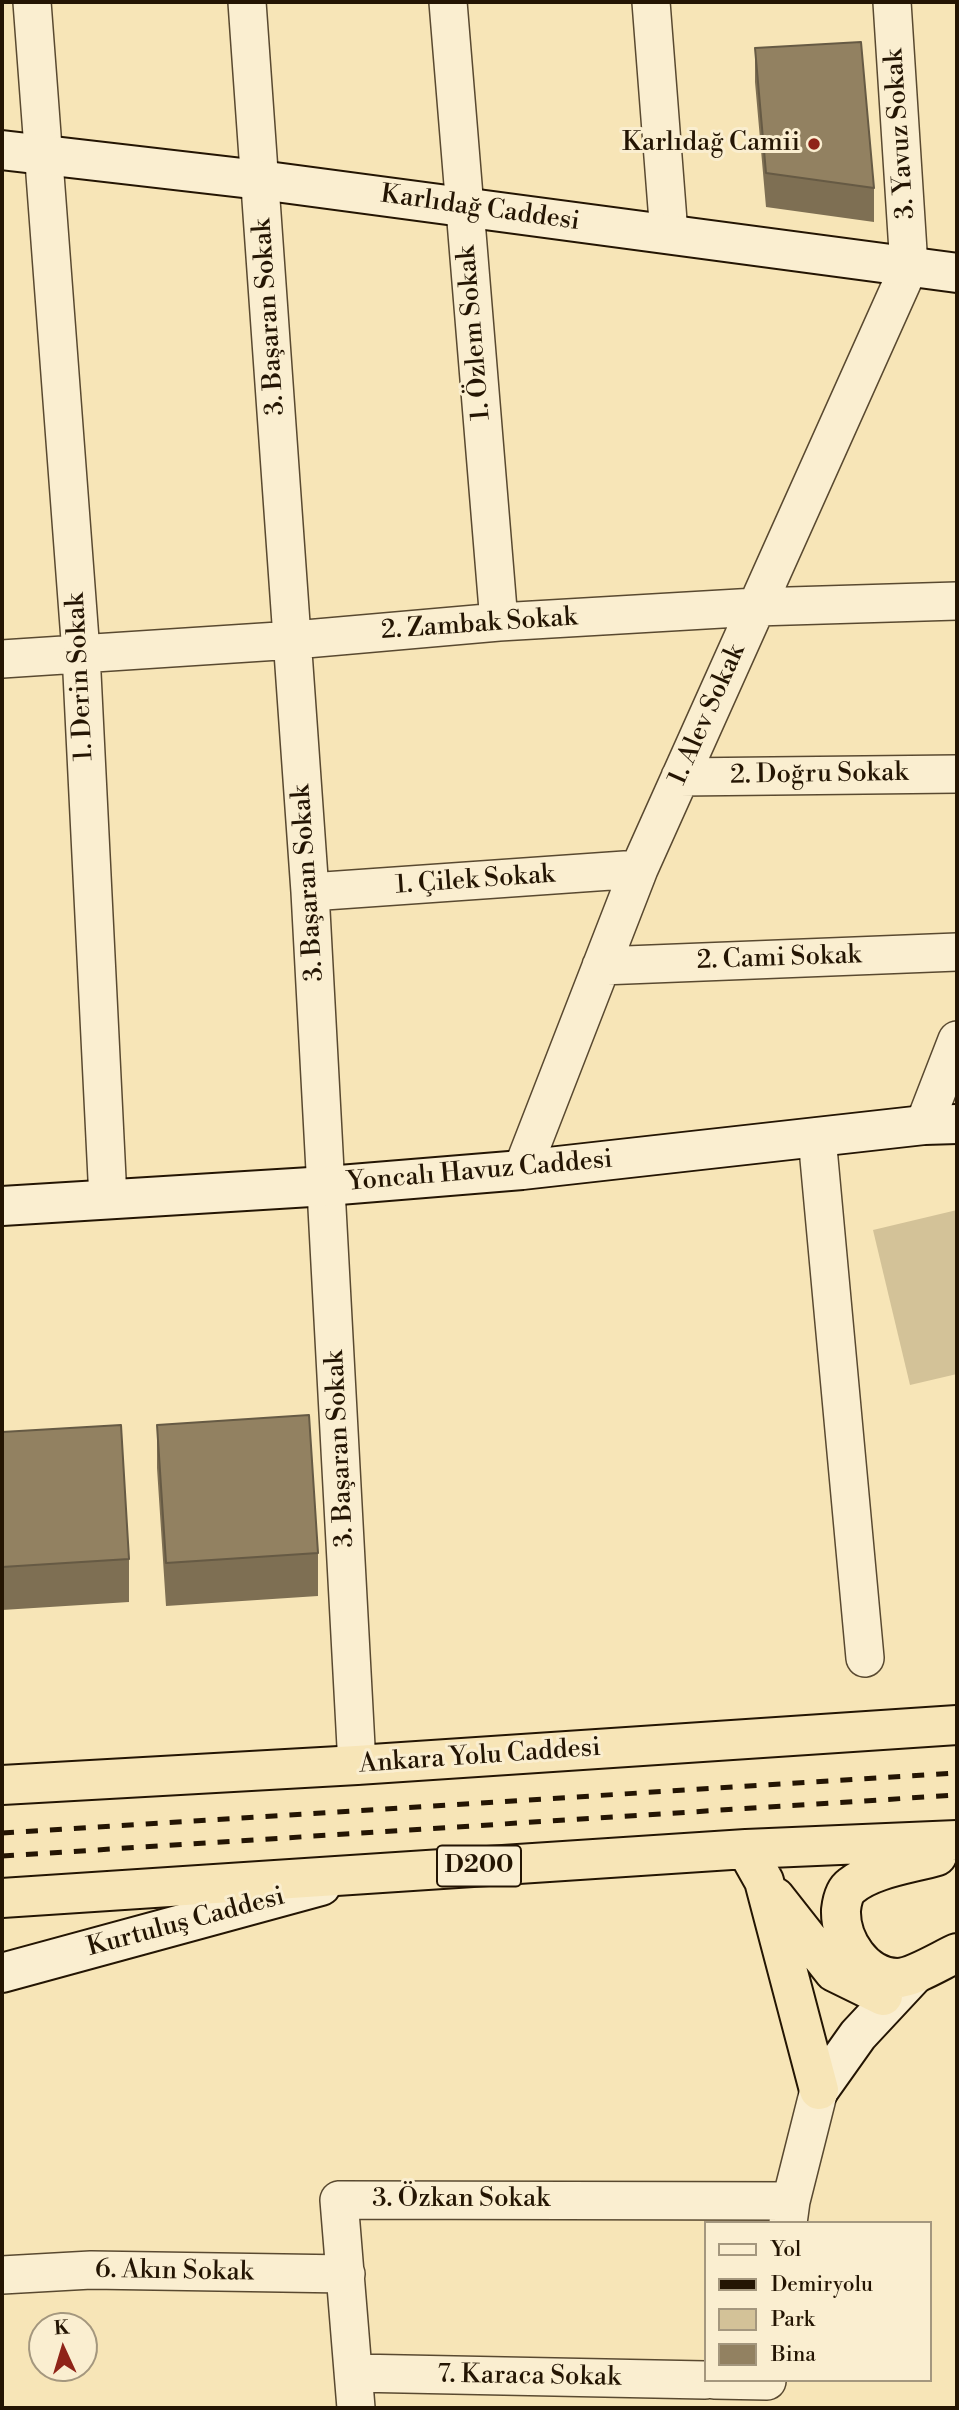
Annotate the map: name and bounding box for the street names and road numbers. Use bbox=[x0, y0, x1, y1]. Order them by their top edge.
street label: 3. Yavuz Sokak bbox=[879, 48, 923, 220]
street label: Karlıdağ Caddesi bbox=[378, 180, 582, 238]
street label: 3. Başaran Sokak bbox=[248, 217, 292, 417]
street label: 1. Özlem Sokak bbox=[452, 244, 498, 422]
street label: 1. Derin Sokak bbox=[61, 592, 101, 762]
street label: 2. Zambak Sokak bbox=[380, 603, 578, 647]
street label: 1. Alev Sokak bbox=[663, 640, 753, 790]
street label: 2. Doğru Sokak bbox=[730, 758, 908, 792]
street label: 3. Başaran Sokak bbox=[287, 783, 331, 983]
street label: 1. Çilek Sokak bbox=[394, 860, 556, 902]
street label: 2. Cami Sokak bbox=[696, 941, 862, 977]
street label: Yoncalı Havuz Caddesi bbox=[346, 1145, 614, 1199]
street label: 3. Başaran Sokak bbox=[320, 1350, 362, 1548]
street label: Ankara Yolu Caddesi bbox=[358, 1733, 602, 1781]
road number: D200 bbox=[437, 1845, 521, 1886]
street label: Kurtuluş Caddesi bbox=[84, 1882, 288, 1964]
street label: 3. Özkan Sokak bbox=[372, 2184, 550, 2216]
street label: 6. Akın Sokak bbox=[94, 2255, 254, 2289]
street label: 7. Karaca Sokak bbox=[437, 2360, 621, 2394]

